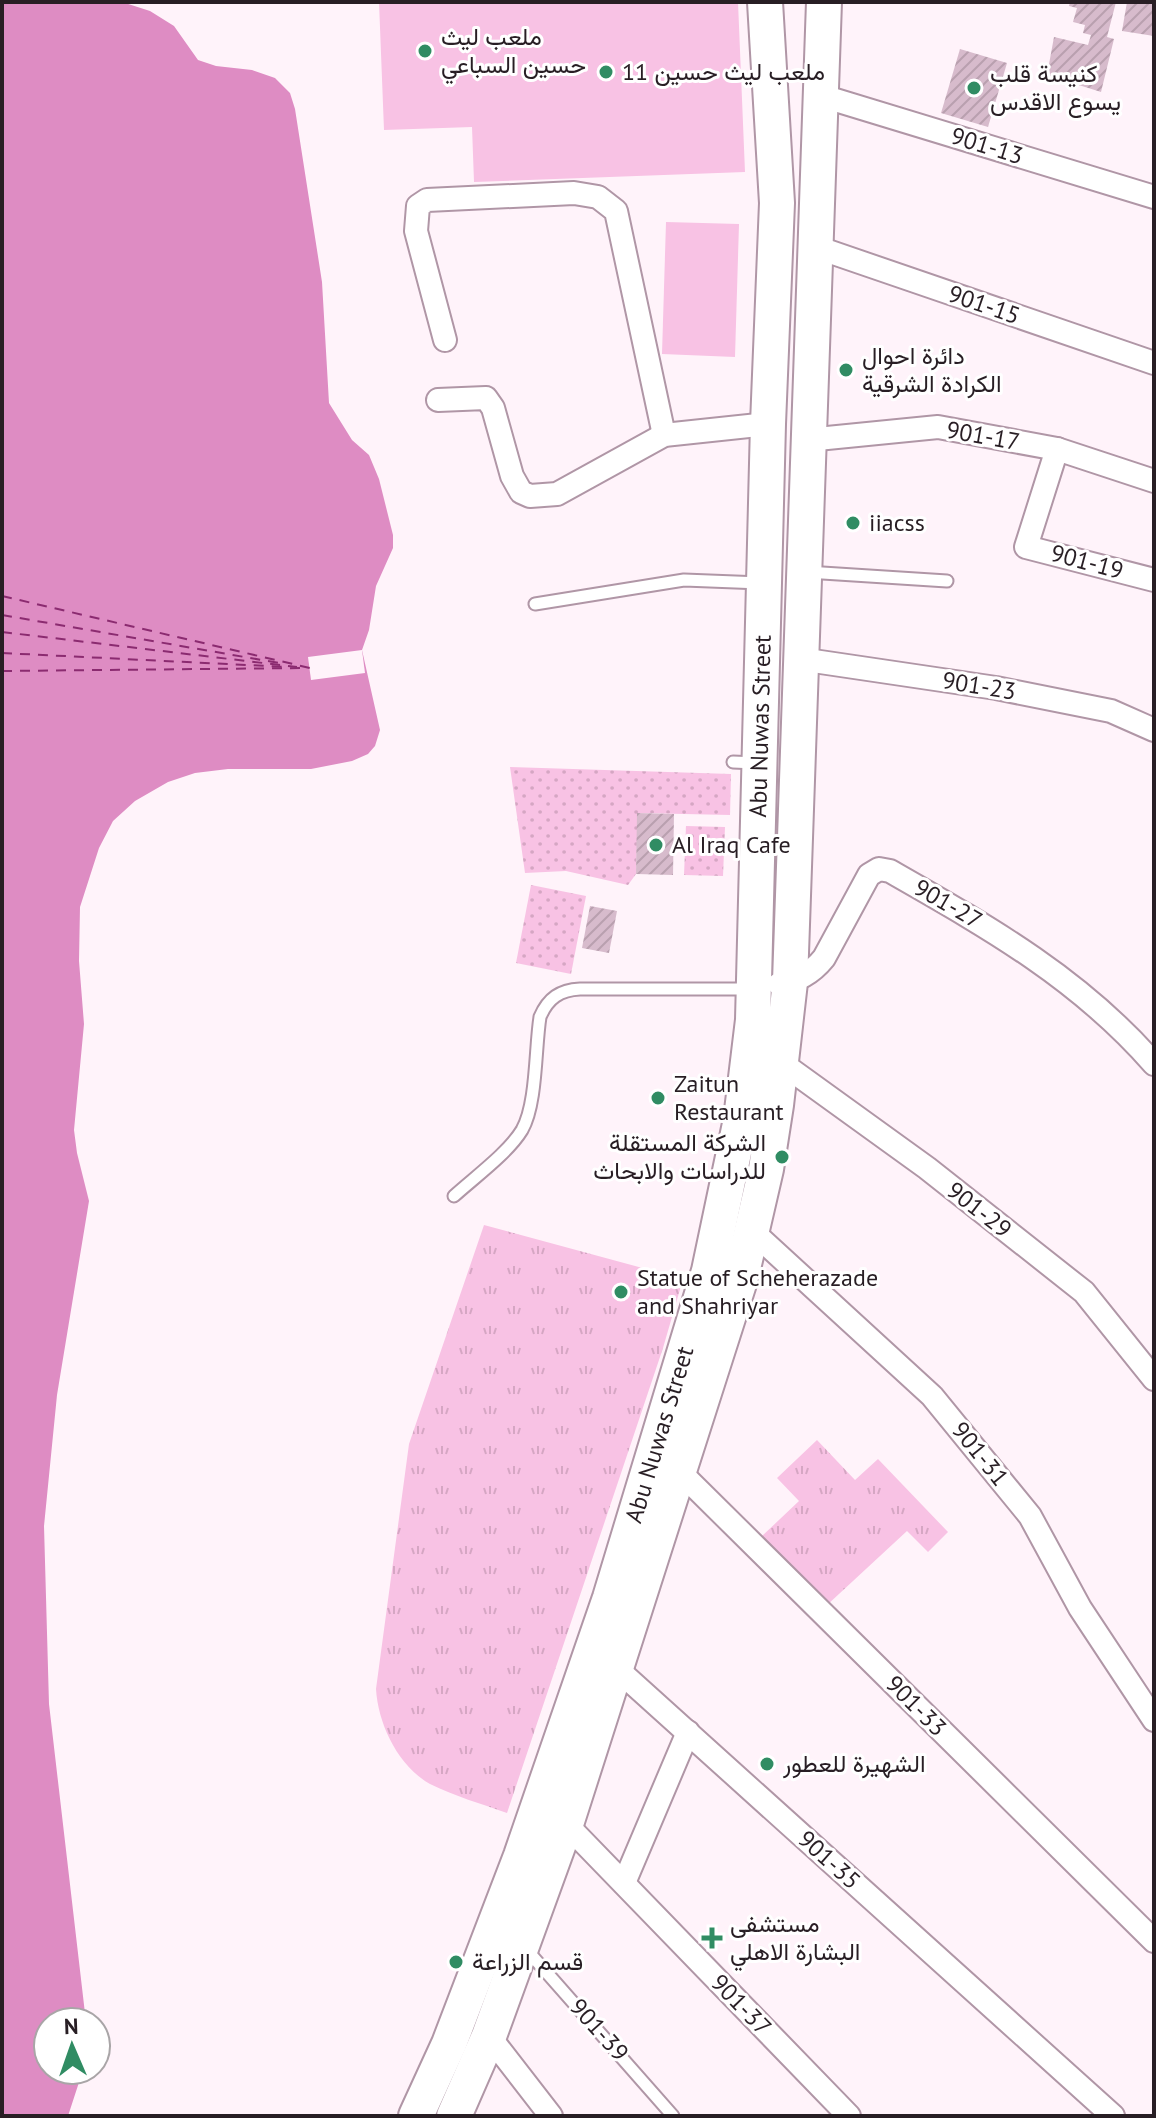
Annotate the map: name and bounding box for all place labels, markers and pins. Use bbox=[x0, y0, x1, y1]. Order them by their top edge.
place label: ملعب ليث حسين السباعي bbox=[441, 21, 586, 84]
marker: ملعب ليث حسين السباعي bbox=[416, 42, 434, 60]
place label: ملعب ليث حسين 11 bbox=[622, 56, 825, 87]
place label: كنيسة قلب يسوع الاقدس bbox=[990, 58, 1121, 118]
marker: ملعب ليث حسين 11 bbox=[597, 63, 615, 81]
marker: كنيسة قلب يسوع الاقدس bbox=[965, 79, 983, 97]
place label: دائرة احوال الكرادة الشرقية bbox=[862, 340, 1002, 399]
marker: دائرة احوال الكرادة الشرقية bbox=[837, 361, 855, 379]
place label: iiacss bbox=[869, 507, 925, 538]
marker: iiacss bbox=[844, 514, 862, 532]
place label: Al Iraq Cafe bbox=[672, 829, 791, 860]
marker: Al Iraq Cafe bbox=[647, 836, 665, 854]
place label: Zaitun Restaurant bbox=[674, 1068, 784, 1127]
marker: Zaitun Restaurant bbox=[649, 1089, 667, 1107]
place label: الشركة المستقلة للدراسات والابحاث bbox=[593, 1127, 766, 1186]
marker: الشركة المستقلة للدراسات والابحاث bbox=[773, 1148, 791, 1166]
place label: Statue of Scheherazade and Shahriyar bbox=[637, 1262, 878, 1321]
marker: Statue of Scheherazade and Shahriyar bbox=[612, 1283, 630, 1301]
place label: الشهيرة للعطور bbox=[782, 1748, 926, 1779]
marker: الشهيرة للعطور bbox=[758, 1755, 776, 1773]
place label: مستشفى البشارة الاهلي bbox=[730, 1908, 860, 1971]
marker: مستشفى البشارة الاهلي bbox=[701, 1927, 723, 1949]
place label: قسم الزراعة bbox=[472, 1946, 583, 1978]
marker: قسم الزراعة bbox=[447, 1953, 465, 1971]

